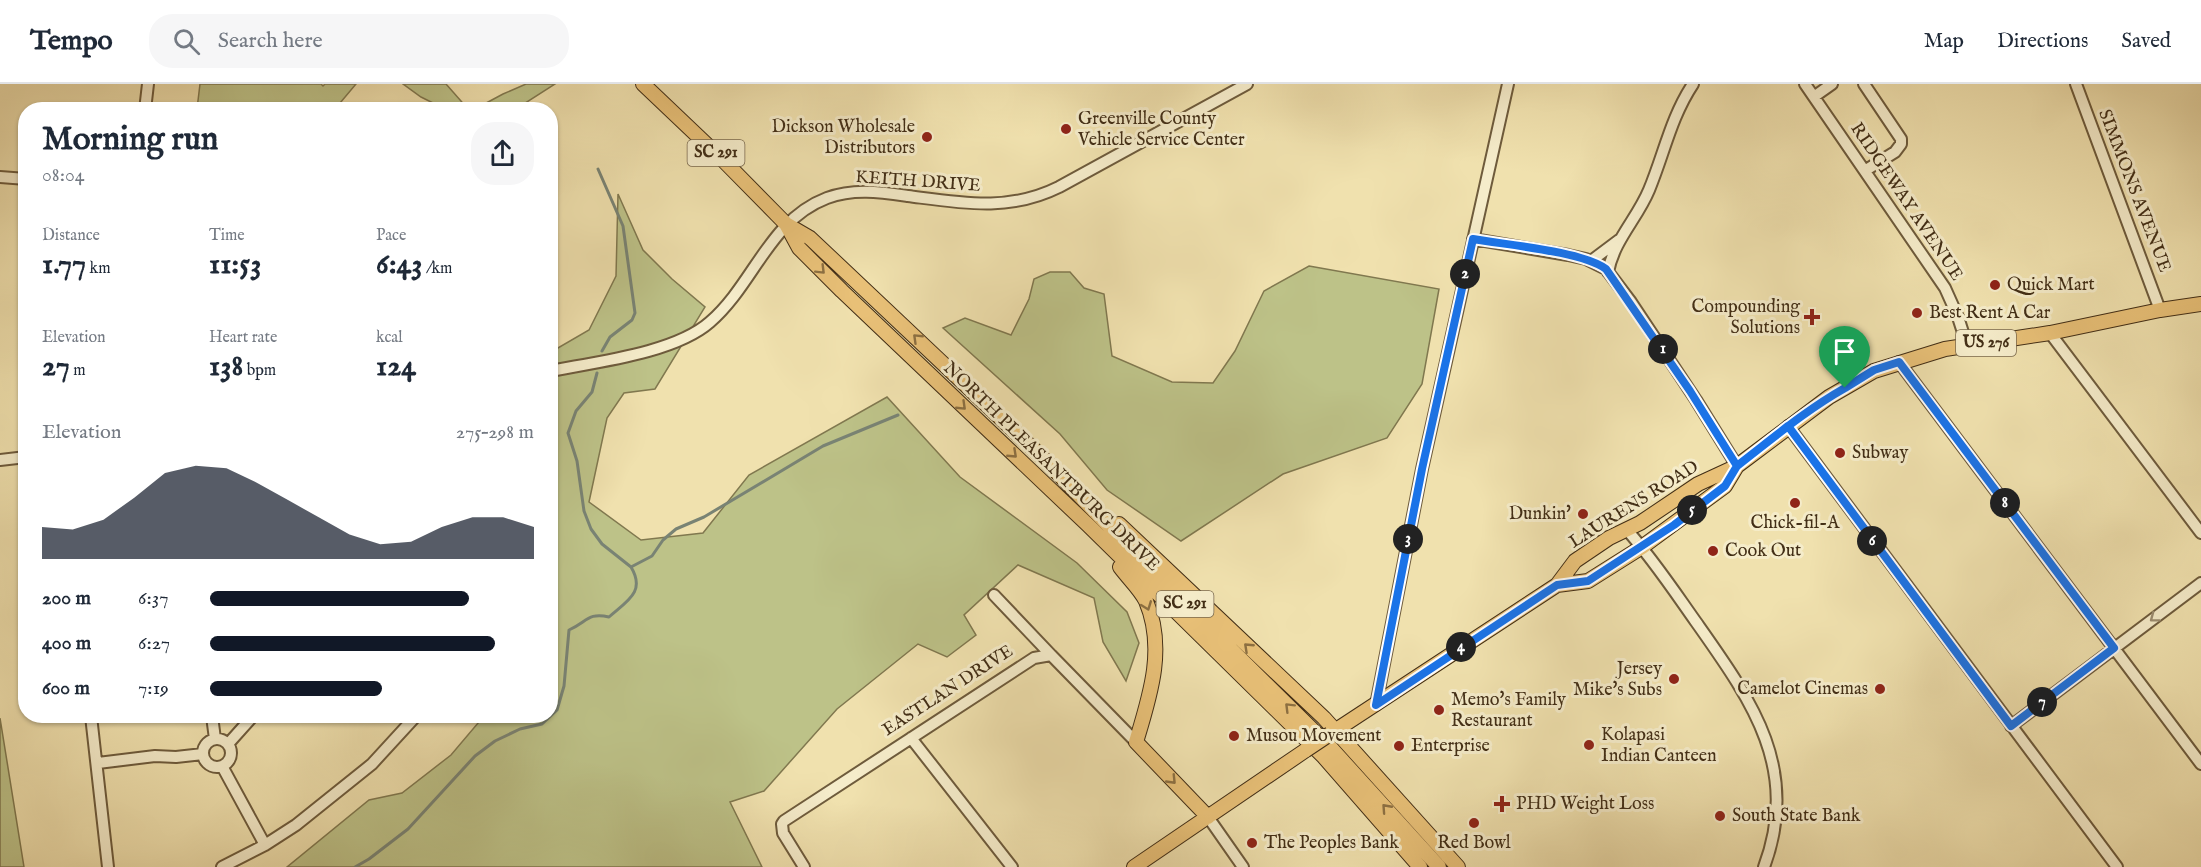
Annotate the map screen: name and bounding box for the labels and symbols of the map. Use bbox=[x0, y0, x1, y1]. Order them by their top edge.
street label: SIMMONS AVENUE bbox=[2092, 106, 2176, 276]
place label: Greenville County Vehicle Service Center bbox=[1077, 108, 1245, 152]
place label: Dickson Wholesale Distributors bbox=[772, 116, 915, 160]
street label: RIDGEWAY AVENUE bbox=[1845, 119, 1967, 285]
marker: Greenville County Vehicle Service Center bbox=[1059, 122, 1073, 136]
marker: Dickson Wholesale Distributors bbox=[920, 130, 934, 144]
road number: SC 291 bbox=[688, 140, 744, 166]
street label: KEITH DRIVE bbox=[855, 166, 981, 198]
pin: 2 bbox=[1450, 259, 1480, 289]
one-way arrow bbox=[814, 263, 825, 274]
place label: Quick Mart bbox=[2007, 274, 2095, 297]
marker: Quick Mart bbox=[1988, 278, 2002, 292]
place label: Compounding Solutions bbox=[1691, 296, 1800, 340]
place label: Best Rent A Car bbox=[1929, 302, 2051, 325]
marker: Best Rent A Car bbox=[1910, 306, 1924, 320]
marker: Compounding Solutions bbox=[1805, 310, 1819, 324]
pin bbox=[1819, 326, 1870, 388]
road number: US 276 bbox=[1956, 330, 2016, 356]
pin: 1 bbox=[1648, 334, 1678, 364]
one-way arrow bbox=[913, 335, 924, 346]
street label: NORTH PLEASANTBURG DRIVE bbox=[938, 357, 1164, 577]
one-way arrow bbox=[954, 398, 965, 409]
place label: Subway bbox=[1852, 442, 1908, 465]
marker: Subway bbox=[1833, 446, 1847, 460]
one-way arrow bbox=[1006, 447, 1017, 458]
street label: LAURENS ROAD bbox=[1565, 456, 1703, 554]
pin: 8 bbox=[1990, 488, 2020, 518]
pin: 5 bbox=[1677, 495, 1707, 525]
marker: Chick-fil-A bbox=[1788, 496, 1802, 510]
place label: Dunkin' bbox=[1509, 503, 1571, 526]
marker: Dunkin' bbox=[1576, 507, 1590, 521]
place label: Chick-fil-A bbox=[1751, 512, 1840, 535]
pin: 3 bbox=[1393, 524, 1423, 554]
pin: 6 bbox=[1857, 526, 1887, 556]
place label: Cook Out bbox=[1725, 540, 1801, 563]
marker: Cook Out bbox=[1706, 544, 1720, 558]
road number: SC 291 bbox=[1156, 591, 1214, 617]
one-way arrow bbox=[1139, 600, 1152, 611]
one-way arrow bbox=[2150, 611, 2161, 622]
pin: 4 bbox=[1446, 632, 1476, 662]
street label: EASTLAN DRIVE bbox=[878, 640, 1018, 742]
one-way arrow bbox=[1244, 643, 1254, 654]
place label: Jersey Mike's Subs bbox=[1573, 658, 1662, 702]
marker: Jersey Mike's Subs bbox=[1667, 672, 1681, 686]
place label: Camelot Cinemas bbox=[1737, 678, 1868, 701]
marker: Camelot Cinemas bbox=[1873, 682, 1887, 696]
pin: 7 bbox=[2027, 687, 2057, 717]
place label: Memo's Family Restaurant bbox=[1451, 689, 1566, 733]
one-way arrow bbox=[1286, 703, 1297, 714]
marker: Memo's Family Restaurant bbox=[1432, 703, 1446, 717]
place label: Kolapasi Indian Canteen bbox=[1601, 724, 1717, 768]
place label: Musou Movement bbox=[1246, 725, 1382, 748]
marker: Musou Movement bbox=[1227, 729, 1241, 743]
place label: Enterprise bbox=[1411, 735, 1490, 758]
marker: Kolapasi Indian Canteen bbox=[1582, 738, 1596, 752]
marker: Enterprise bbox=[1392, 739, 1406, 753]
one-way arrow bbox=[1165, 773, 1176, 783]
place label: PHD Weight Loss bbox=[1516, 793, 1654, 816]
marker: PHD Weight Loss bbox=[1493, 795, 1511, 813]
one-way arrow bbox=[1382, 804, 1393, 815]
place label: South State Bank bbox=[1732, 805, 1861, 828]
marker: South State Bank bbox=[1713, 809, 1727, 823]
marker: Red Bowl bbox=[1467, 816, 1481, 830]
place label: The Peoples Bank bbox=[1264, 832, 1399, 855]
place label: Red Bowl bbox=[1437, 832, 1511, 855]
marker: The Peoples Bank bbox=[1245, 836, 1259, 850]

